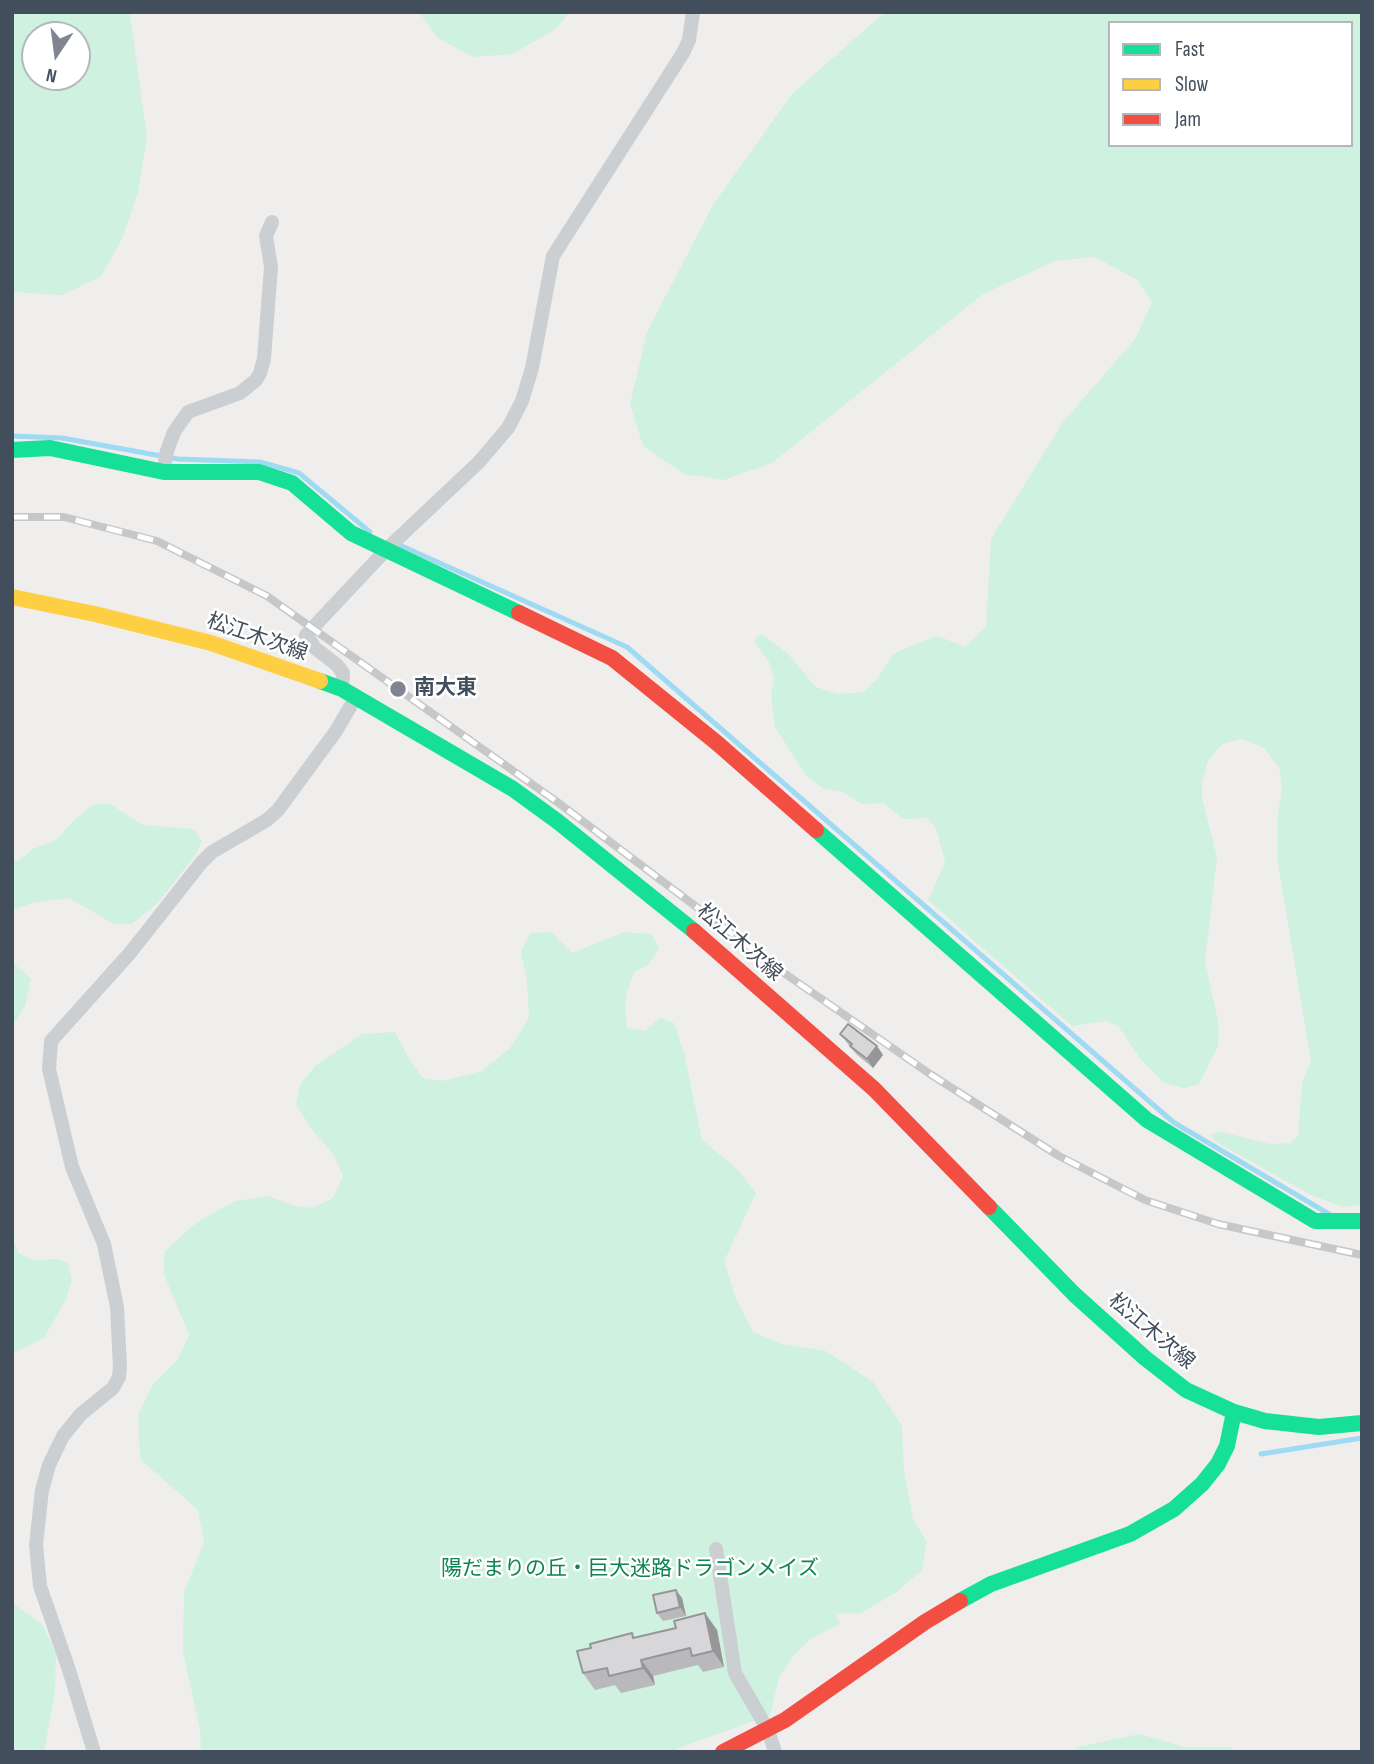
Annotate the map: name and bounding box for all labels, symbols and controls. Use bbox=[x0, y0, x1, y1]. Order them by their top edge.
north arrow bbox=[21, 21, 91, 91]
legend bbox=[1108, 21, 1353, 147]
text: Fast bbox=[1175, 37, 1205, 62]
text: N bbox=[44, 63, 59, 87]
text: Slow bbox=[1175, 72, 1208, 97]
text: Jam bbox=[1175, 107, 1201, 132]
street label: 松江木次線 bbox=[203, 609, 311, 667]
place label: 南大東 bbox=[414, 676, 477, 702]
marker: 南大東 bbox=[388, 679, 408, 699]
street label: 松江木次線 bbox=[691, 899, 787, 987]
street label: 松江木次線 bbox=[1103, 1289, 1199, 1375]
park label: 陽だまりの丘・巨大迷路ドラゴンメイズ bbox=[441, 1557, 819, 1583]

